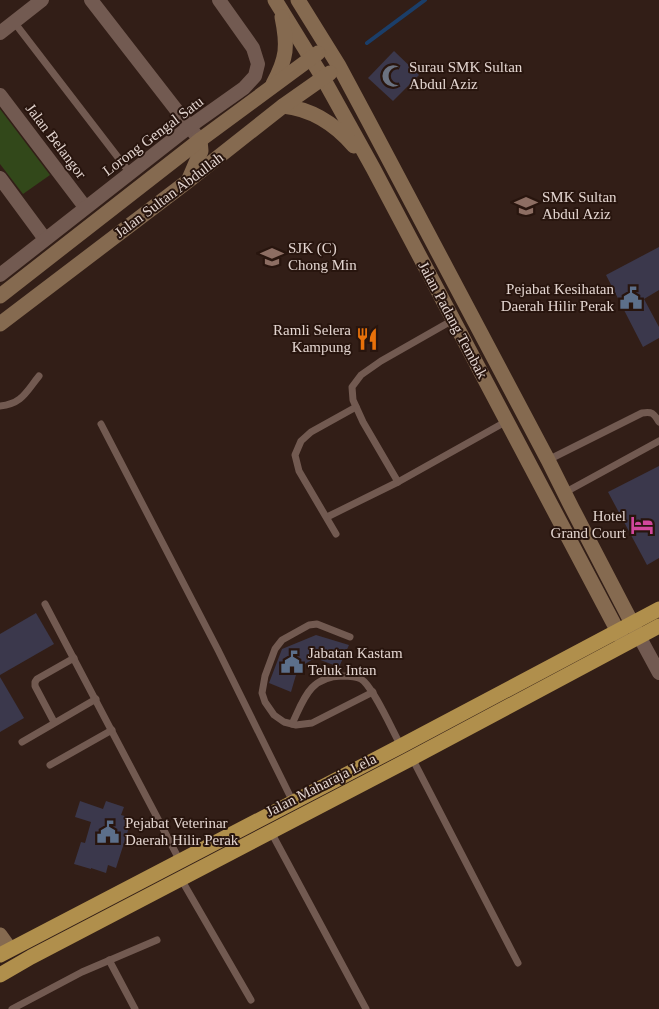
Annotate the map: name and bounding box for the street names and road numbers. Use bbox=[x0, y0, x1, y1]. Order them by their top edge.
street label: Lorong Gengal Satu bbox=[100, 93, 207, 179]
street label: Jalan Belangor bbox=[23, 100, 89, 182]
street label: Jalan Sultan Abdullah bbox=[112, 149, 227, 241]
street label: Jalan Padang Tembak bbox=[415, 259, 491, 382]
street label: Jalan Maharaja Lela bbox=[263, 750, 379, 820]

